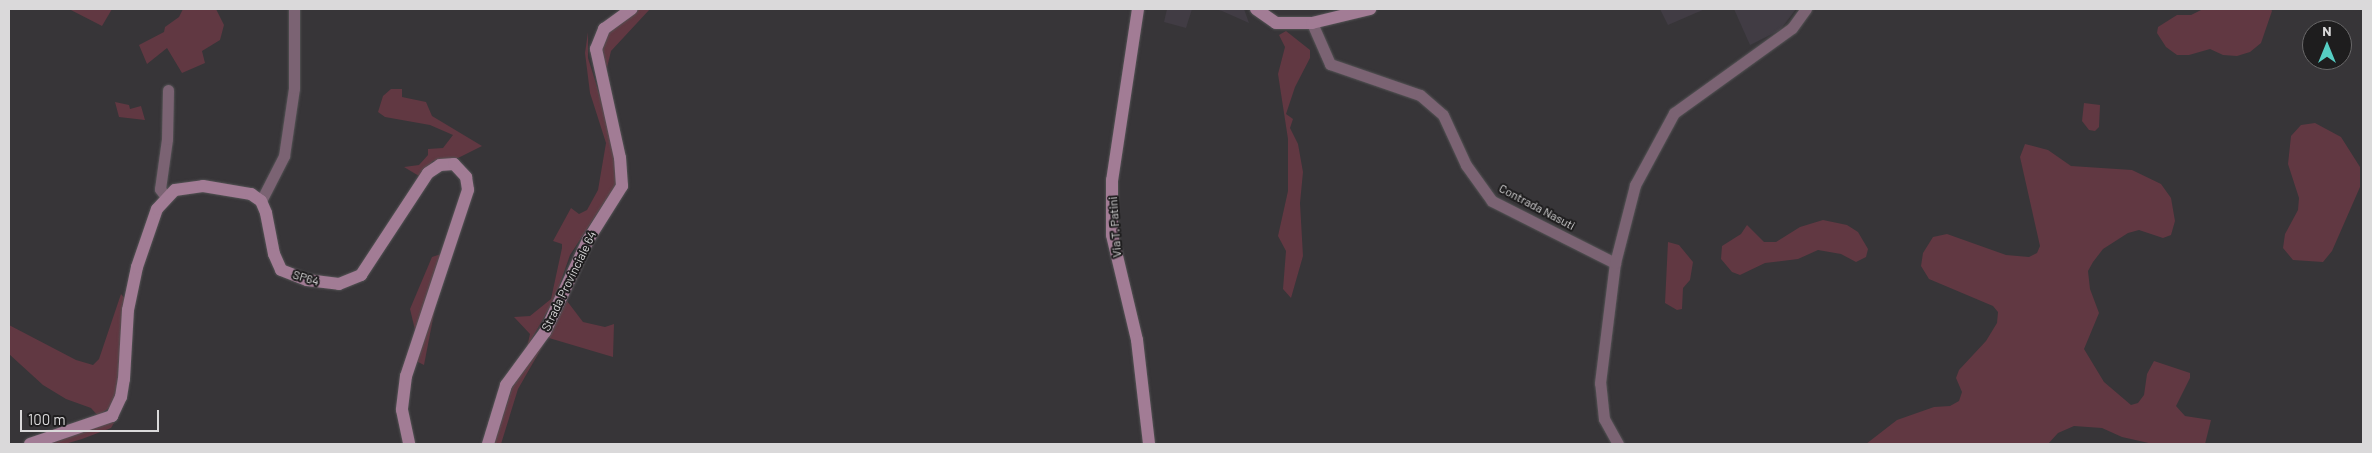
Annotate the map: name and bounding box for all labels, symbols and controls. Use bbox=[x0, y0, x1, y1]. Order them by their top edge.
north arrow bbox=[2302, 20, 2352, 70]
text: N bbox=[2322, 22, 2332, 39]
street label: Contrada Nasuti bbox=[1496, 181, 1578, 233]
street label: Via T. Patini bbox=[1106, 196, 1124, 258]
street label: Strada Provinciale 64 bbox=[539, 229, 599, 333]
street label: SP64 bbox=[291, 267, 321, 289]
scale bar bbox=[22, 400, 161, 432]
text: 100 m bbox=[28, 410, 66, 428]

